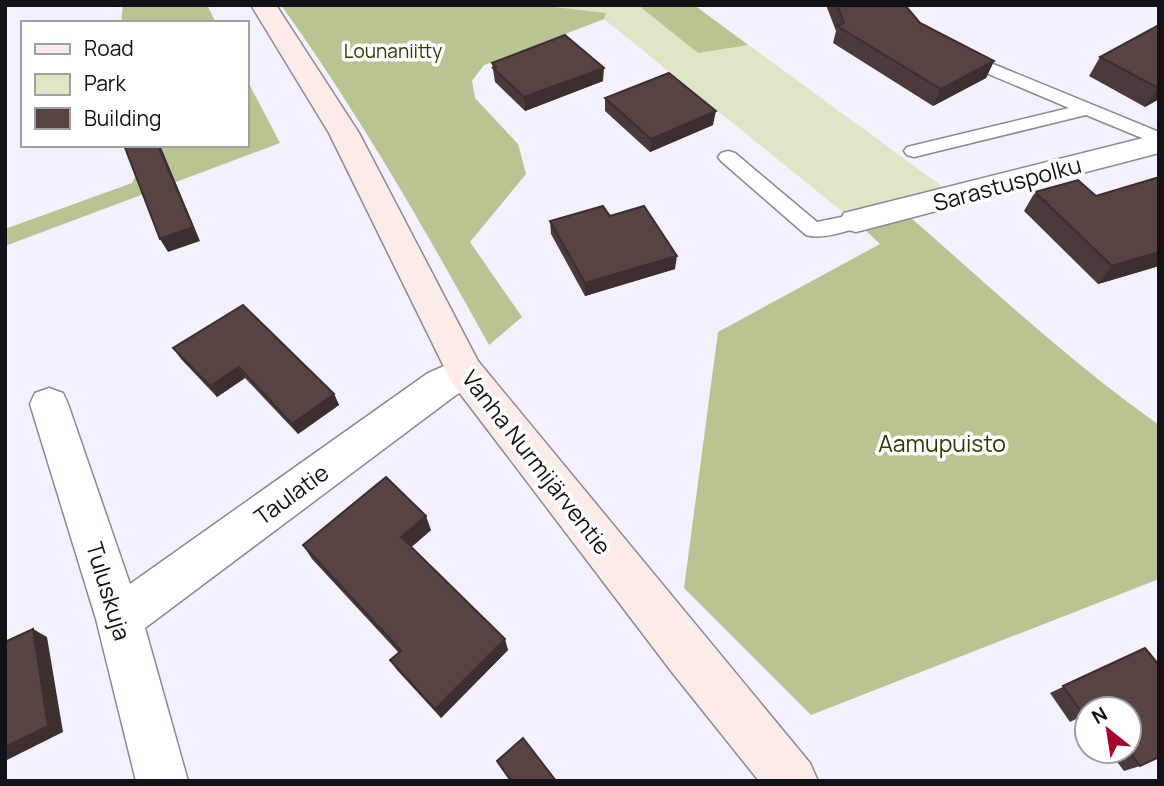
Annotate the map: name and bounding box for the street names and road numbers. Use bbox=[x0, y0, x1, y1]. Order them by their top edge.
street label: Sarastuspolku bbox=[929, 148, 1085, 218]
street label: Vanha Nurmijärventie bbox=[455, 363, 619, 561]
street label: Taulatie bbox=[247, 456, 335, 532]
street label: Tuluskuja bbox=[79, 538, 139, 644]

